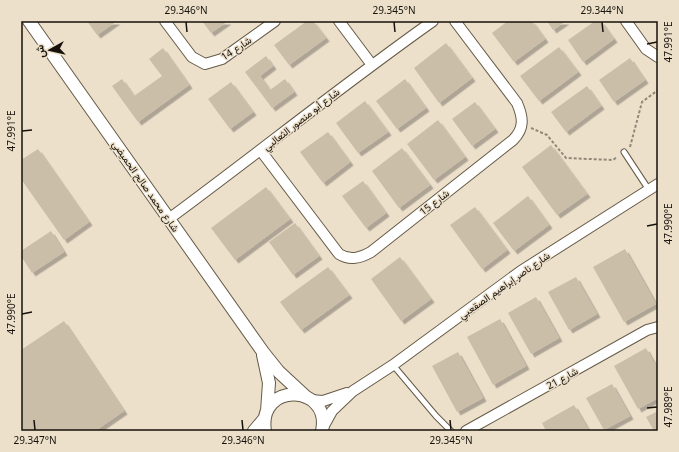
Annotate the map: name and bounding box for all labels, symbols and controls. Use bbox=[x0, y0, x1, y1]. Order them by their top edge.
text: 29.346°N bbox=[164, 3, 208, 17]
text: 29.345°N bbox=[372, 3, 416, 17]
text: 29.344°N bbox=[580, 3, 624, 17]
text: 47.991°E bbox=[661, 21, 675, 63]
north arrow bbox=[30, 30, 70, 70]
street label: شارع 14 bbox=[218, 33, 254, 63]
text: ش bbox=[31, 44, 48, 59]
street label: شارع أبو منصور الثعالبي bbox=[260, 85, 344, 155]
text: 47.991°E bbox=[4, 110, 18, 152]
street label: شارع محمد صالح الحميضي bbox=[108, 138, 183, 236]
street label: شارع 15 bbox=[416, 186, 452, 218]
text: 47.990°E bbox=[661, 203, 675, 245]
street label: شارع ناصر إبراهيم الصقعبي bbox=[455, 248, 554, 324]
text: 47.990°E bbox=[4, 293, 18, 335]
street label: شارع 21 bbox=[544, 364, 580, 392]
text: 47.989°E bbox=[661, 386, 675, 428]
text: 29.347°N bbox=[13, 433, 57, 447]
text: 29.346°N bbox=[221, 433, 265, 447]
text: 29.345°N bbox=[429, 433, 473, 447]

